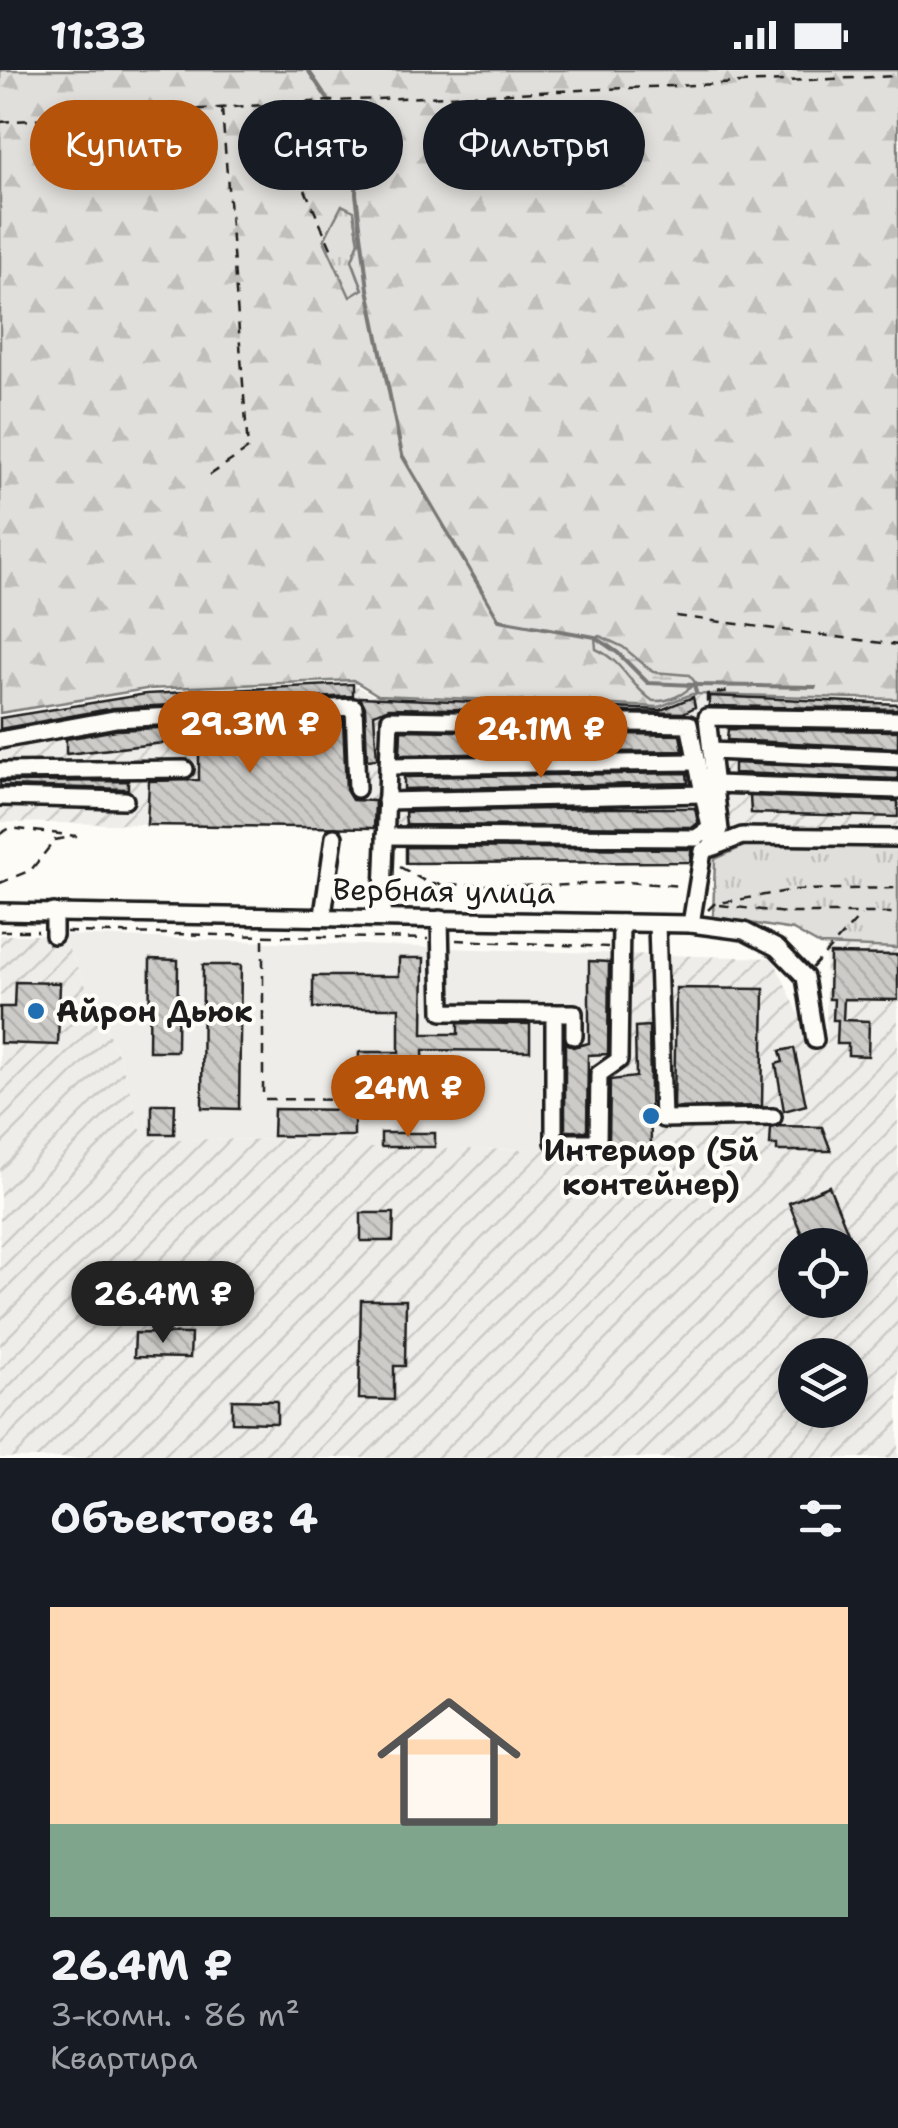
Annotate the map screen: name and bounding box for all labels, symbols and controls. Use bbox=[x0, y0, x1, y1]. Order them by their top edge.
text: 11:33 bbox=[50, 10, 146, 61]
chip: Купить bbox=[30, 100, 218, 190]
chip: Снять bbox=[238, 100, 403, 190]
chip: Фильтры bbox=[423, 100, 645, 190]
pin: 29.3M ₽ bbox=[158, 691, 342, 776]
pin: 24.1M ₽ bbox=[449, 696, 633, 781]
text: 29.3M ₽ bbox=[180, 702, 320, 745]
text: 24.1M ₽ bbox=[477, 707, 605, 750]
street label: Вербная улица bbox=[332, 869, 556, 913]
place label: Айрон Дьюк bbox=[56, 991, 253, 1032]
marker: Айрон Дьюк bbox=[25, 1000, 47, 1022]
pin: 24M ₽ bbox=[338, 1055, 478, 1140]
text: 24M ₽ bbox=[353, 1066, 463, 1109]
marker: Интериор (5й контейнер) bbox=[640, 1105, 662, 1127]
place label: Интериор (5й контейнер) bbox=[543, 1130, 759, 1205]
map controls bbox=[778, 1228, 868, 1428]
button: locate bbox=[778, 1228, 868, 1318]
pin: 26.4M ₽ bbox=[71, 1261, 255, 1346]
text: 26.4M ₽ bbox=[93, 1272, 233, 1315]
button: layers bbox=[778, 1338, 868, 1428]
text: Объектов: 4 bbox=[50, 1490, 318, 1546]
icon: filters bbox=[793, 1491, 848, 1546]
icon: home bbox=[359, 1672, 539, 1852]
text: 26.4M ₽ bbox=[50, 1937, 233, 1993]
text: 3-комн. · 86 m² bbox=[50, 1993, 300, 2036]
text: Квартира bbox=[50, 2036, 198, 2079]

